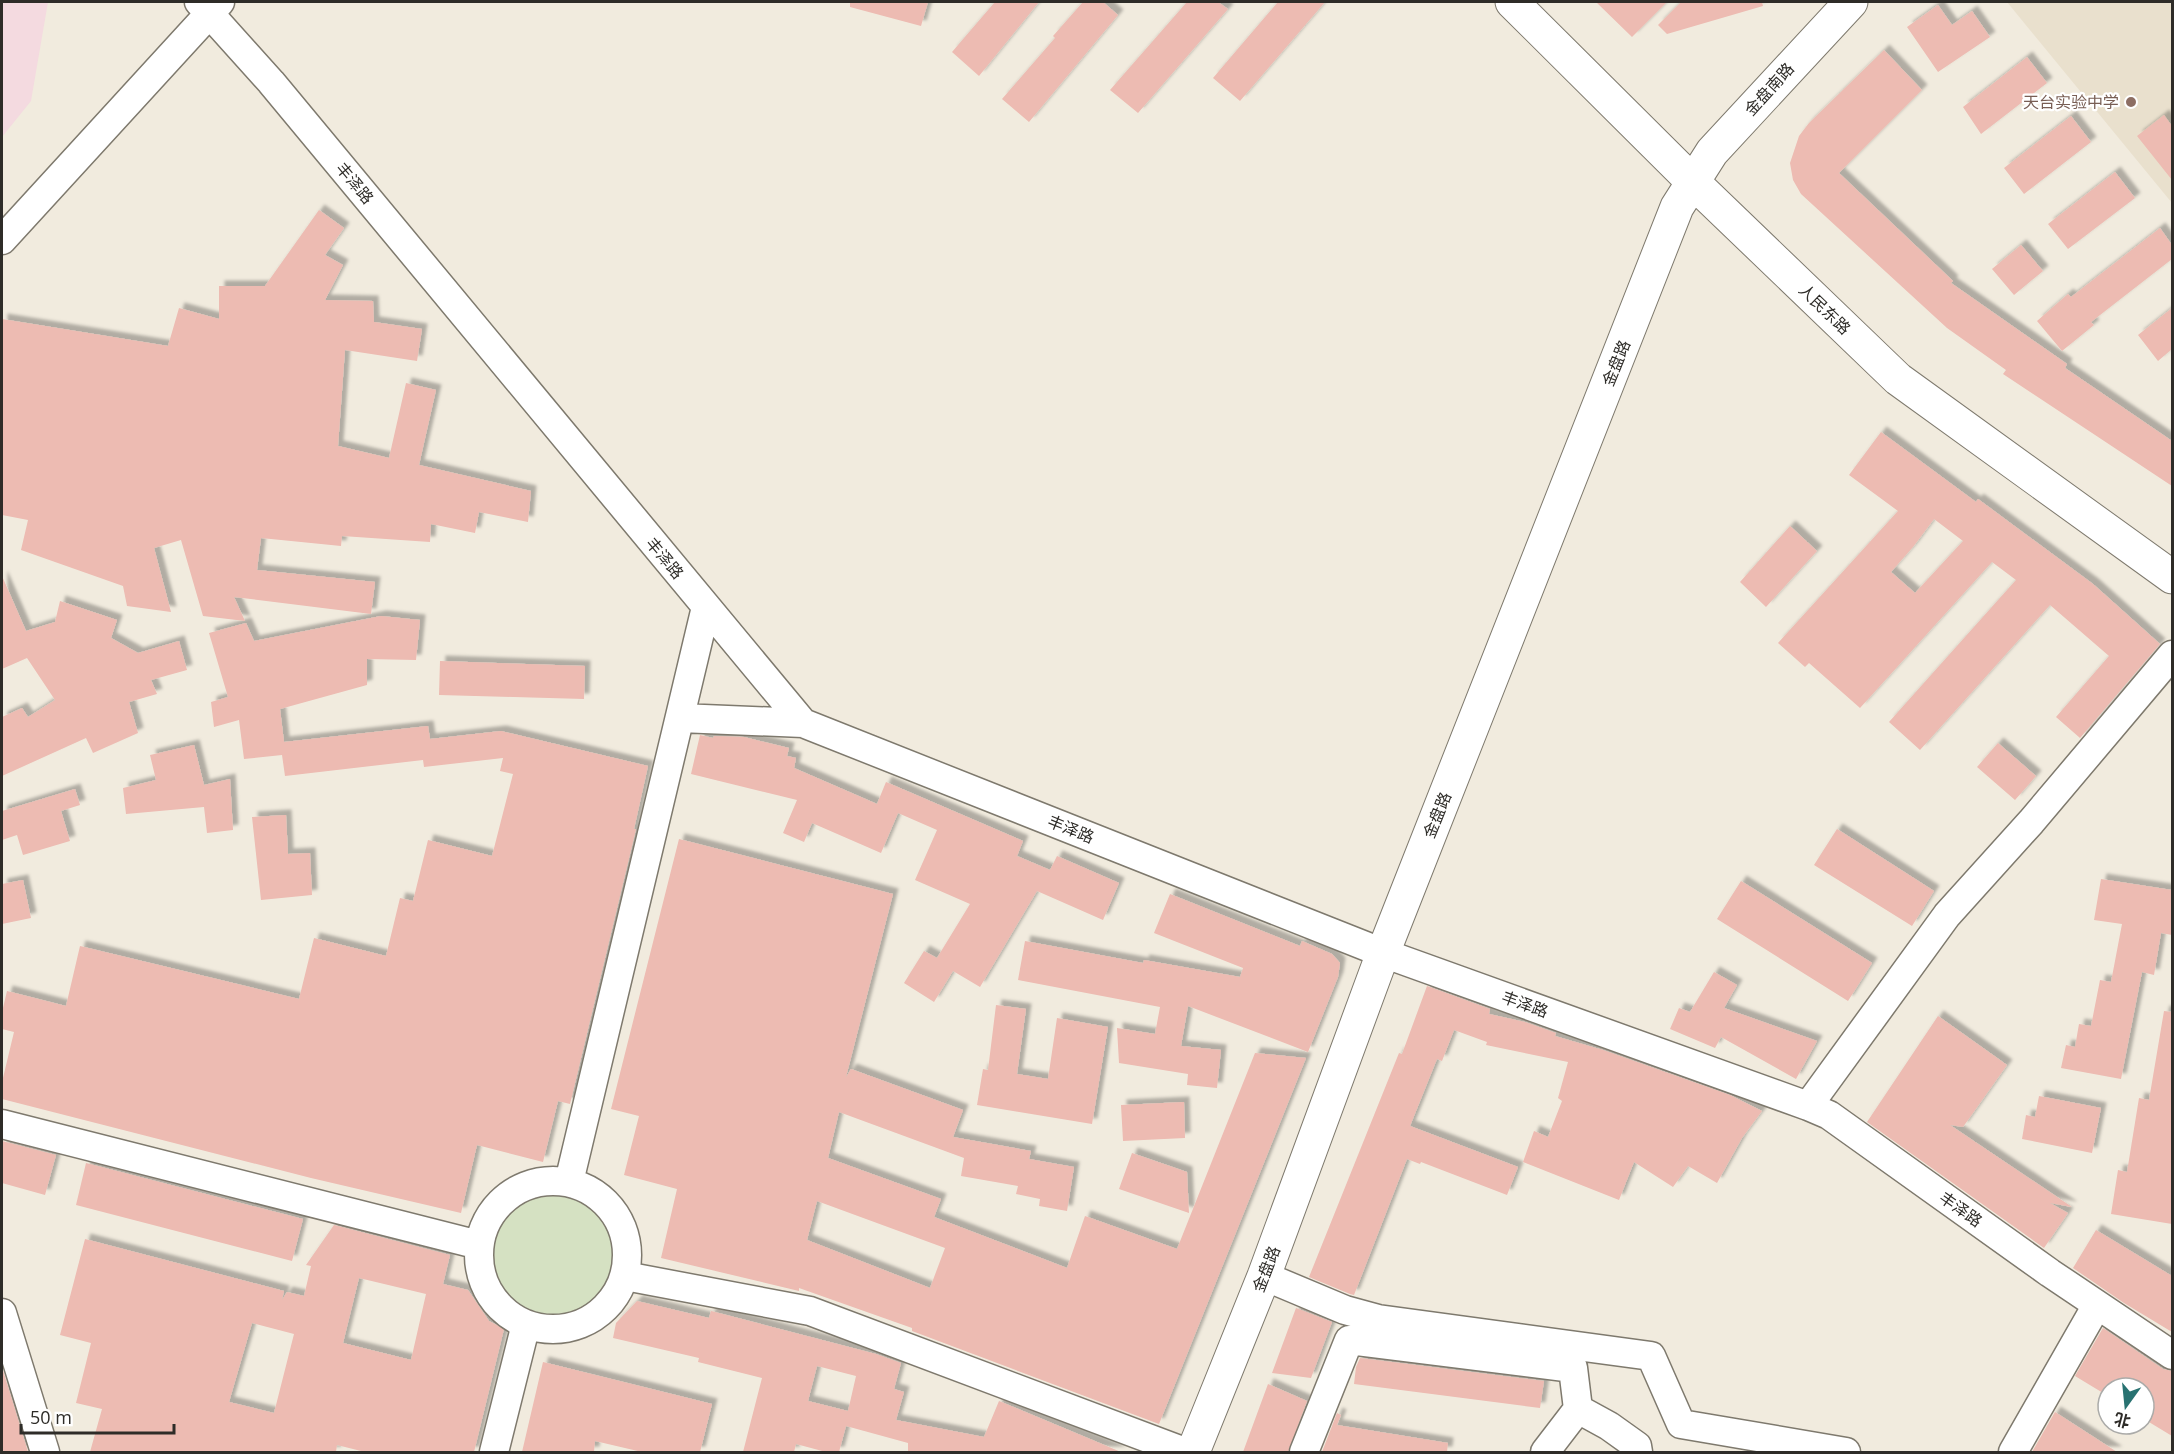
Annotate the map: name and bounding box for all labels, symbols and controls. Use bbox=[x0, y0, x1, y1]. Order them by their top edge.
street label: 金盘南路 bbox=[1739, 58, 1799, 120]
place label: 天台实验中学 bbox=[2023, 91, 2119, 113]
marker: 天台实验中学 bbox=[2124, 95, 2138, 109]
street label: 丰泽路 bbox=[331, 158, 379, 208]
street label: 人民东路 bbox=[1794, 279, 1856, 339]
street label: 金盘路 bbox=[1597, 337, 1635, 389]
street label: 丰泽路 bbox=[641, 533, 689, 583]
street label: 金盘路 bbox=[1418, 789, 1456, 841]
street label: 丰泽路 bbox=[1045, 810, 1097, 848]
street label: 丰泽路 bbox=[1499, 985, 1551, 1023]
street label: 丰泽路 bbox=[1935, 1186, 1987, 1232]
street label: 金盘路 bbox=[1247, 1243, 1285, 1295]
north arrow bbox=[2096, 1376, 2156, 1436]
scale bar bbox=[21, 1397, 174, 1435]
text: 50 m bbox=[30, 1405, 72, 1429]
text: 北 bbox=[2112, 1408, 2133, 1433]

